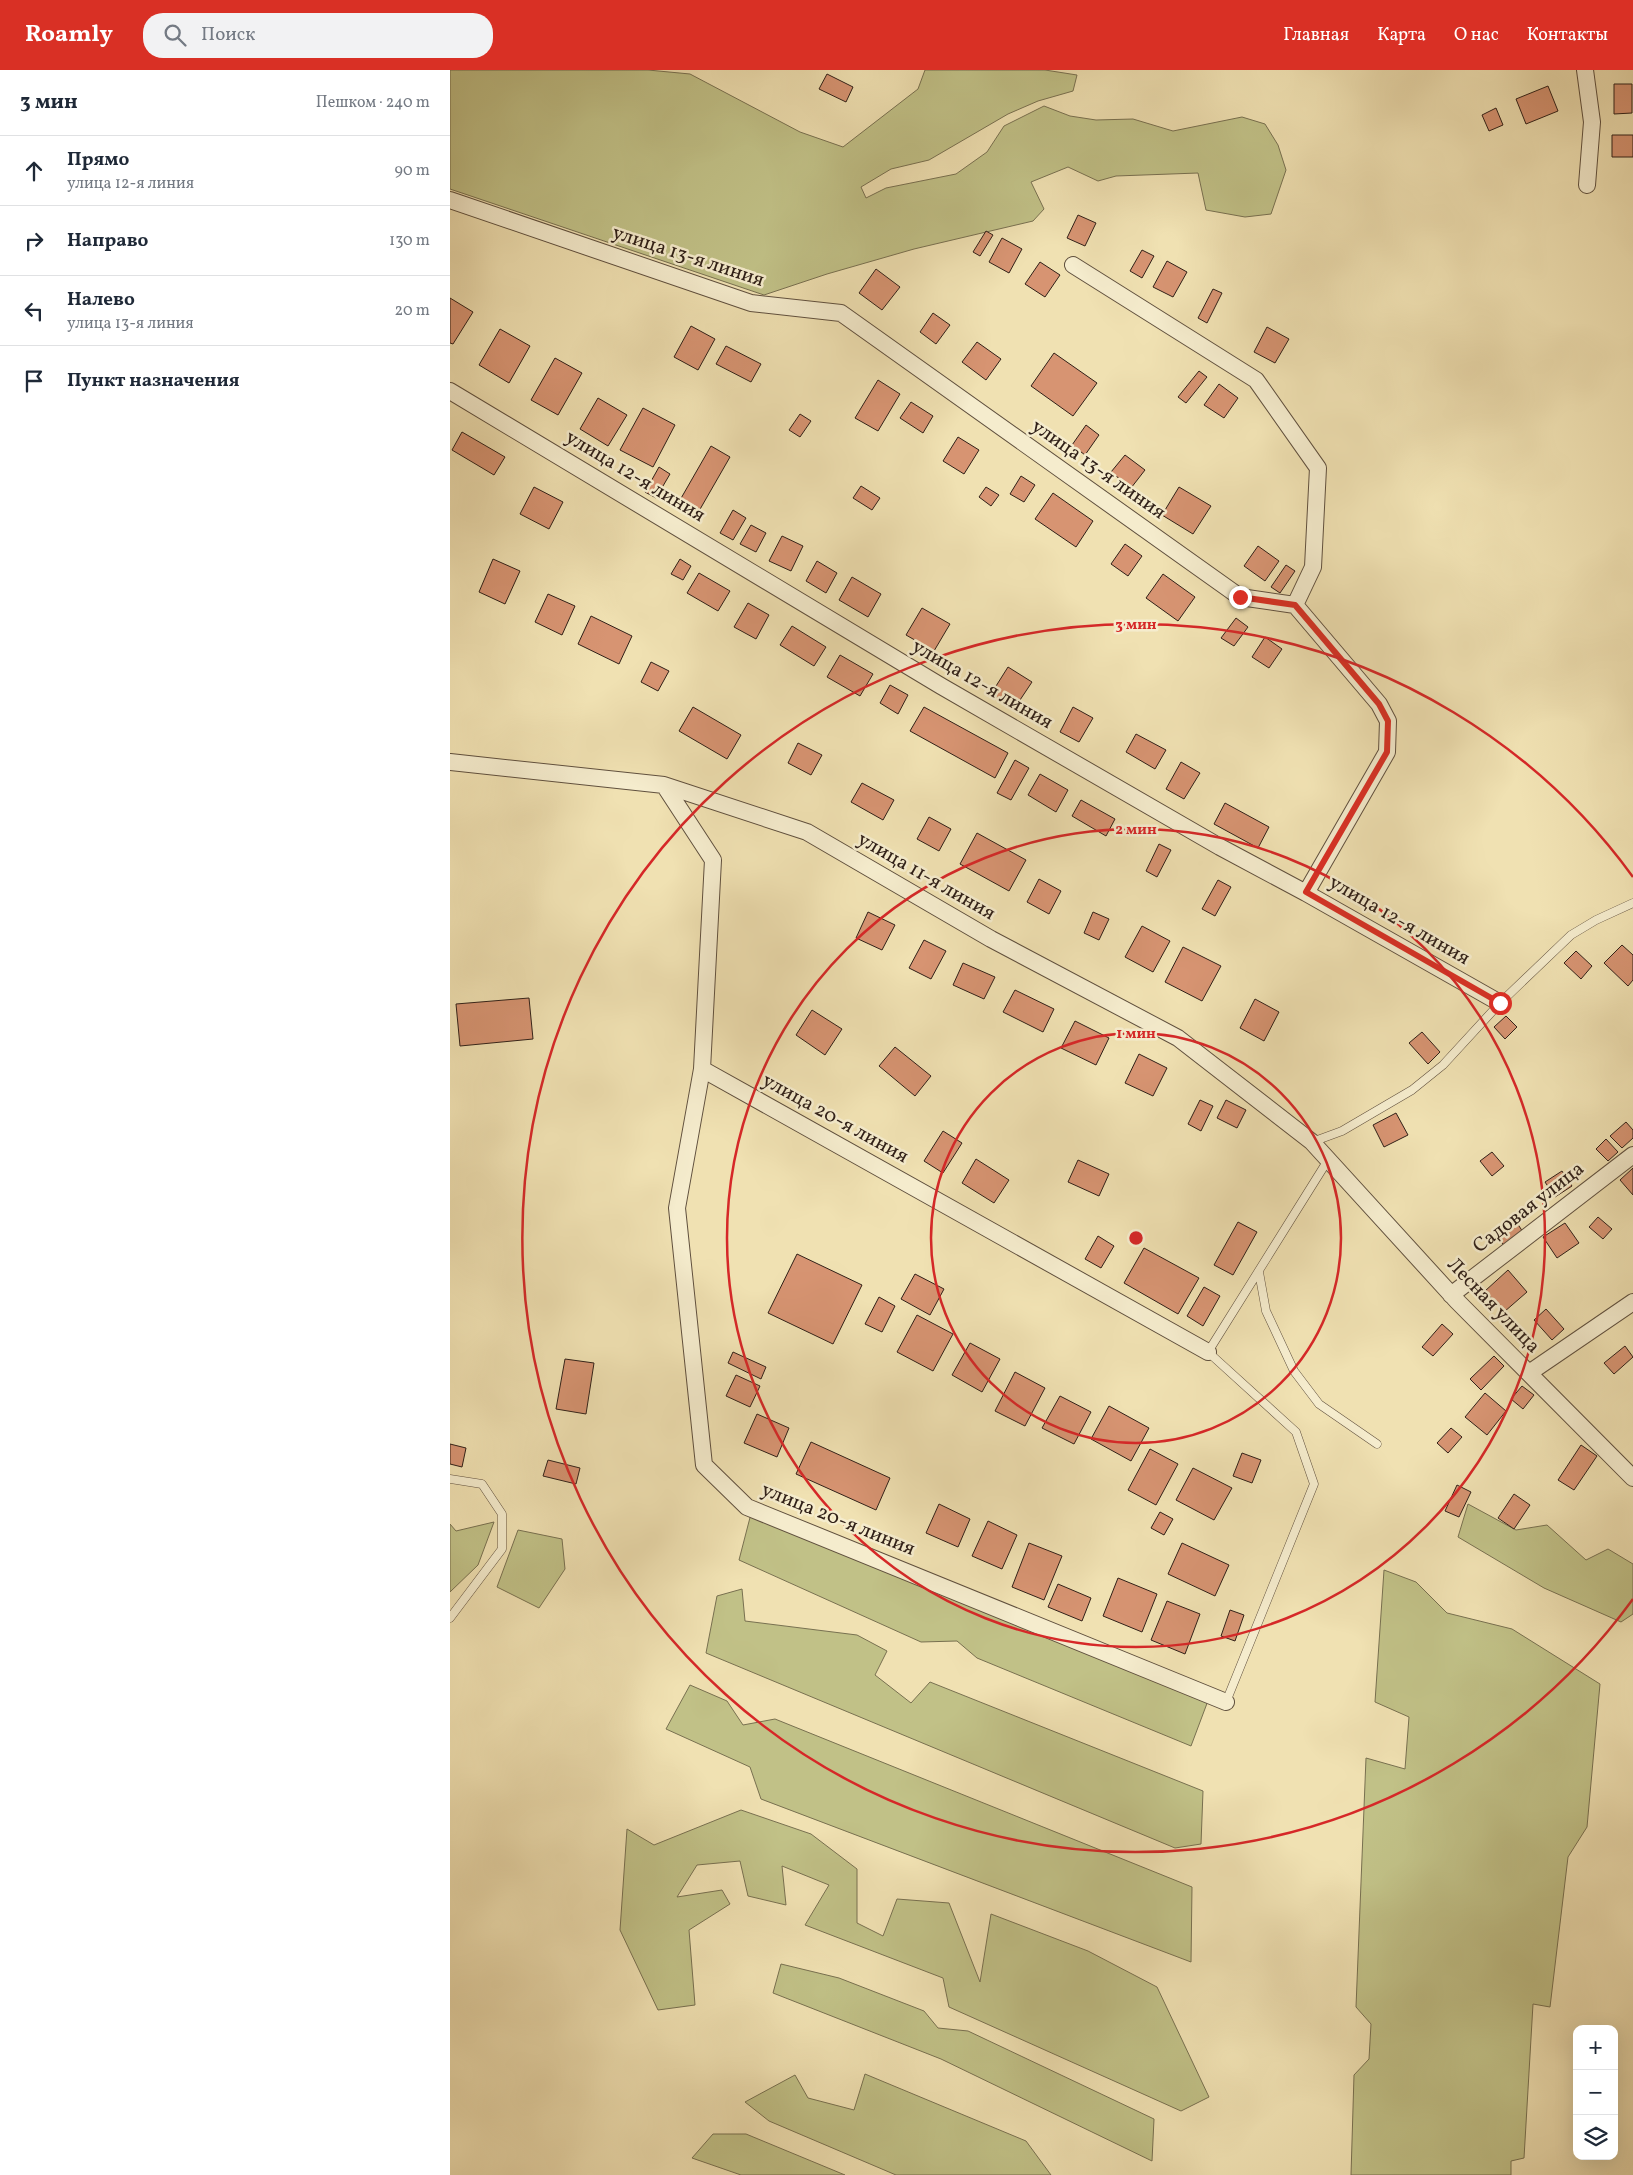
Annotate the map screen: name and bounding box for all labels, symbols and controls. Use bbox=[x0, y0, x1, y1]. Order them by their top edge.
search box bbox=[143, 13, 493, 58]
text: Roamly bbox=[25, 18, 113, 52]
icon: search bbox=[161, 21, 189, 49]
text: Поиск bbox=[201, 22, 255, 48]
text: Главная bbox=[1283, 23, 1349, 48]
text: Карта bbox=[1377, 23, 1426, 48]
text: О нас bbox=[1454, 23, 1499, 48]
text: Контакты bbox=[1527, 23, 1608, 48]
text: 3 мин bbox=[20, 88, 78, 117]
text: Пешком · 240 m bbox=[316, 92, 430, 114]
text: Прямо bbox=[67, 147, 129, 173]
icon: ahead bbox=[20, 157, 48, 185]
text: 90 m bbox=[394, 160, 430, 182]
text: улица 12-я линия bbox=[67, 173, 194, 195]
street label: улица 13-я линия bbox=[608, 219, 768, 295]
icon: right bbox=[20, 227, 48, 255]
text: Направо bbox=[67, 228, 149, 254]
text: 130 m bbox=[389, 230, 430, 252]
text: Налево bbox=[67, 287, 135, 313]
icon: left bbox=[20, 297, 48, 325]
text: 20 m bbox=[395, 300, 430, 322]
text: улица 13-я линия bbox=[67, 313, 194, 335]
icon: arrive bbox=[20, 367, 48, 395]
text: Пункт назначения bbox=[67, 368, 240, 394]
street label: улица 13-я линия bbox=[1025, 413, 1171, 527]
street label: улица 12-я линия bbox=[560, 424, 710, 530]
route end bbox=[1229, 586, 1252, 609]
text: 3 мин bbox=[1115, 615, 1157, 636]
street label: улица 12-я линия bbox=[906, 633, 1058, 737]
text: 2 мин bbox=[1115, 820, 1157, 841]
street label: улица 11-я линия bbox=[852, 826, 1000, 928]
street label: улица 12-я линия bbox=[1323, 869, 1475, 973]
route start bbox=[1489, 992, 1512, 1015]
text: 1 мин bbox=[1116, 1024, 1156, 1045]
street label: улица 20-я линия bbox=[757, 1067, 913, 1171]
street label: Садовая улица bbox=[1467, 1156, 1591, 1260]
centre of rings bbox=[1127, 1229, 1145, 1247]
street label: Лесная улица bbox=[1440, 1252, 1546, 1360]
street label: улица 20-я линия bbox=[757, 1476, 919, 1564]
map controls bbox=[1573, 2025, 1618, 2160]
button: + bbox=[1573, 2025, 1618, 2070]
button: − bbox=[1573, 2070, 1618, 2115]
button: layers bbox=[1573, 2115, 1618, 2160]

